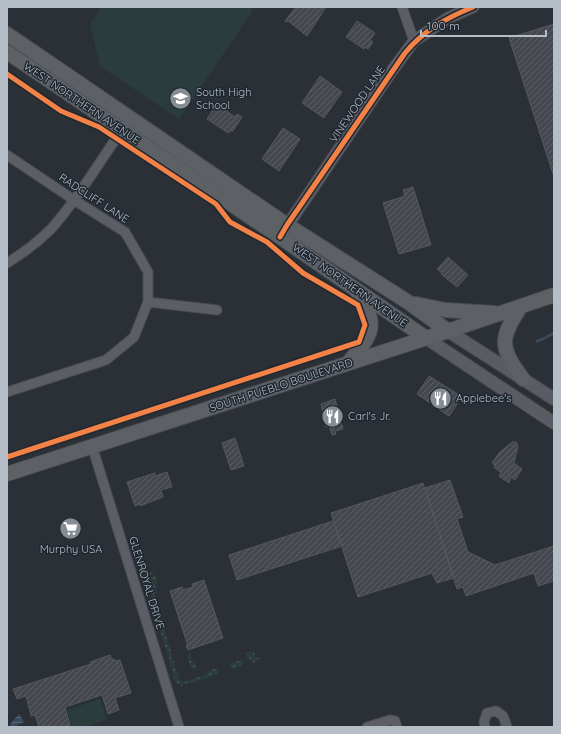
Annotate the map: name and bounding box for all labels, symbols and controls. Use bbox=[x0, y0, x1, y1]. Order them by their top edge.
scale bar bbox=[421, 12, 546, 38]
text: 100 m bbox=[427, 18, 460, 33]
street label: WEST NORTHERN AVENUE bbox=[21, 59, 143, 147]
street label: VINEWOOD LANE bbox=[326, 63, 388, 145]
school or university icon: South High School bbox=[168, 85, 194, 111]
place label: South High School bbox=[196, 85, 251, 112]
street label: RADCLIFF LANE bbox=[56, 170, 132, 226]
street label: WEST NORTHERN AVENUE bbox=[290, 240, 410, 330]
street label: SOUTH PUEBLO BOULEVARD bbox=[208, 355, 355, 415]
restaurant icon: Applebee's bbox=[427, 385, 453, 411]
place label: Applebee's bbox=[456, 391, 511, 405]
restaurant icon: Carl's Jr. bbox=[319, 403, 345, 429]
place label: Carl's Jr. bbox=[348, 409, 390, 423]
supermarket icon: Murphy USA bbox=[58, 516, 84, 542]
street label: GLENROYAL DRIVE bbox=[126, 535, 168, 631]
place label: Murphy USA bbox=[40, 542, 102, 556]

